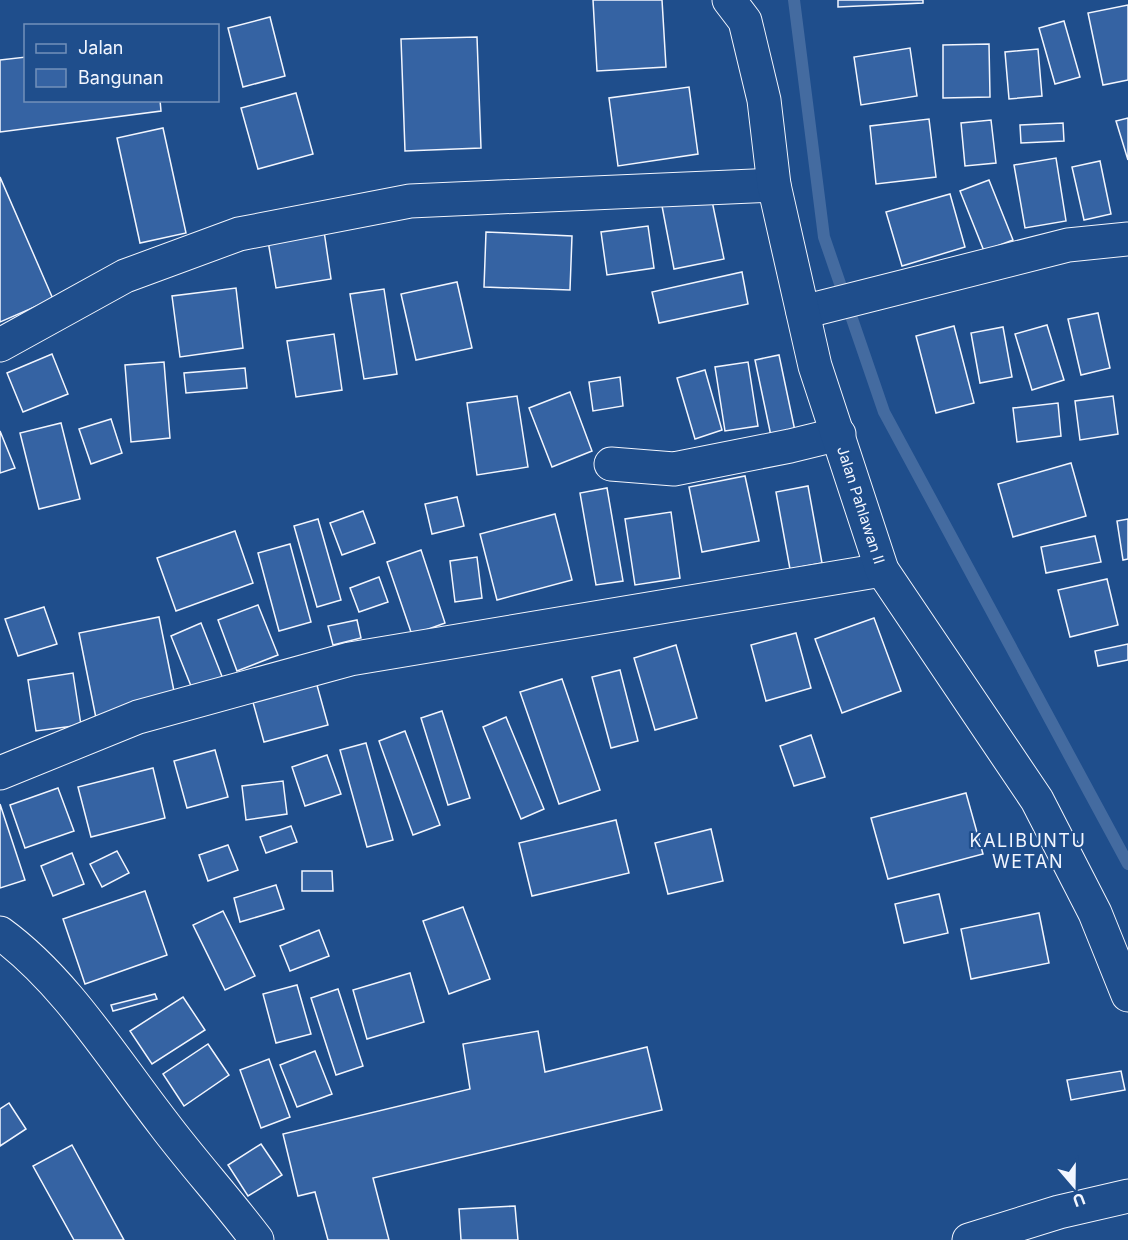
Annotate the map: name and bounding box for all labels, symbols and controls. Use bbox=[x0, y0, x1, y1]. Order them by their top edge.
legend bbox=[24, 24, 219, 102]
text: Jalan bbox=[78, 37, 123, 58]
text: Bangunan bbox=[78, 67, 164, 88]
street label: Jalan Pahlawan II bbox=[833, 444, 889, 566]
district label: KALIBUNTU WETAN bbox=[970, 830, 1086, 872]
north arrow bbox=[1044, 1156, 1104, 1216]
text: U bbox=[1070, 1189, 1088, 1211]

